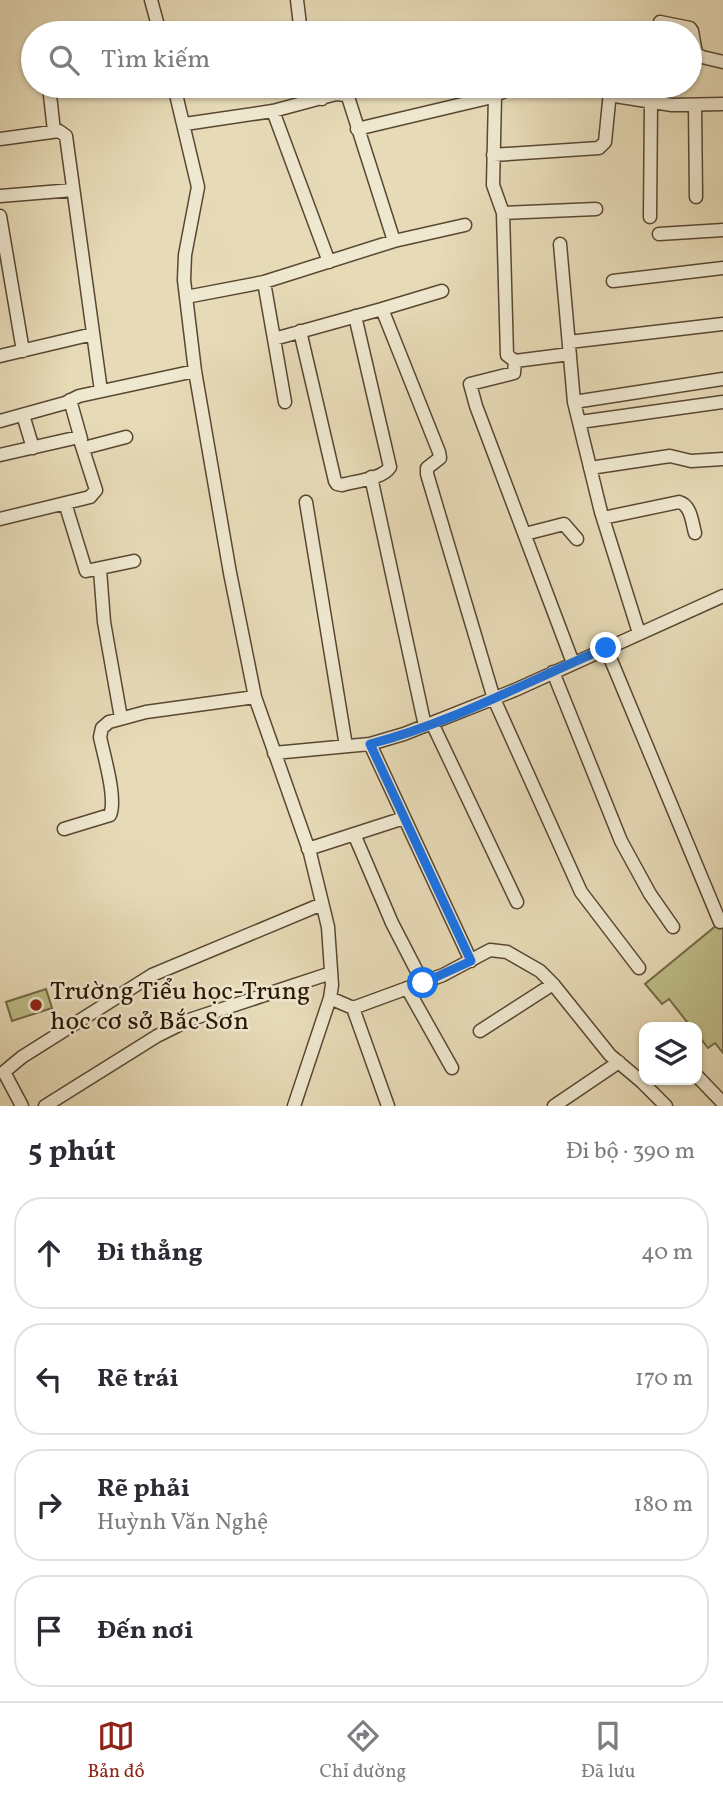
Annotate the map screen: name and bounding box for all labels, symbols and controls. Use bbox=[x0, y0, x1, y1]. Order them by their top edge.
search box bbox=[21, 21, 702, 98]
icon: search bbox=[45, 41, 83, 79]
text: Tìm kiếm bbox=[101, 42, 210, 78]
route end bbox=[590, 632, 621, 663]
route start bbox=[407, 967, 438, 998]
place label: Trường Tiểu học-Trung học cơ sở Bắc Sơn bbox=[50, 974, 310, 1040]
marker: Trường Tiểu học-Trung học cơ sở Bắc Sơn bbox=[28, 997, 44, 1013]
map controls bbox=[639, 1022, 702, 1085]
button: layers bbox=[639, 1022, 702, 1085]
text: 5 phút bbox=[28, 1131, 116, 1173]
text: Đi bộ · 390 m bbox=[566, 1136, 695, 1168]
icon: ahead bbox=[30, 1234, 68, 1272]
text: Đi thẳng bbox=[97, 1235, 203, 1271]
text: 40 m bbox=[641, 1237, 693, 1269]
icon: left bbox=[30, 1360, 68, 1398]
text: Rẽ trái bbox=[97, 1361, 179, 1397]
text: 170 m bbox=[635, 1363, 693, 1395]
text: Rẽ phải bbox=[97, 1471, 190, 1507]
icon: right bbox=[30, 1486, 68, 1524]
text: 180 m bbox=[634, 1489, 693, 1521]
text: Huỳnh Văn Nghệ bbox=[97, 1507, 268, 1539]
icon: arrive bbox=[30, 1612, 68, 1650]
text: Đến nơi bbox=[97, 1613, 193, 1649]
tab: Bản đồ bbox=[87, 1717, 145, 1785]
tab: Chỉ đường bbox=[319, 1717, 406, 1785]
tab: Đã lưu bbox=[581, 1717, 636, 1785]

